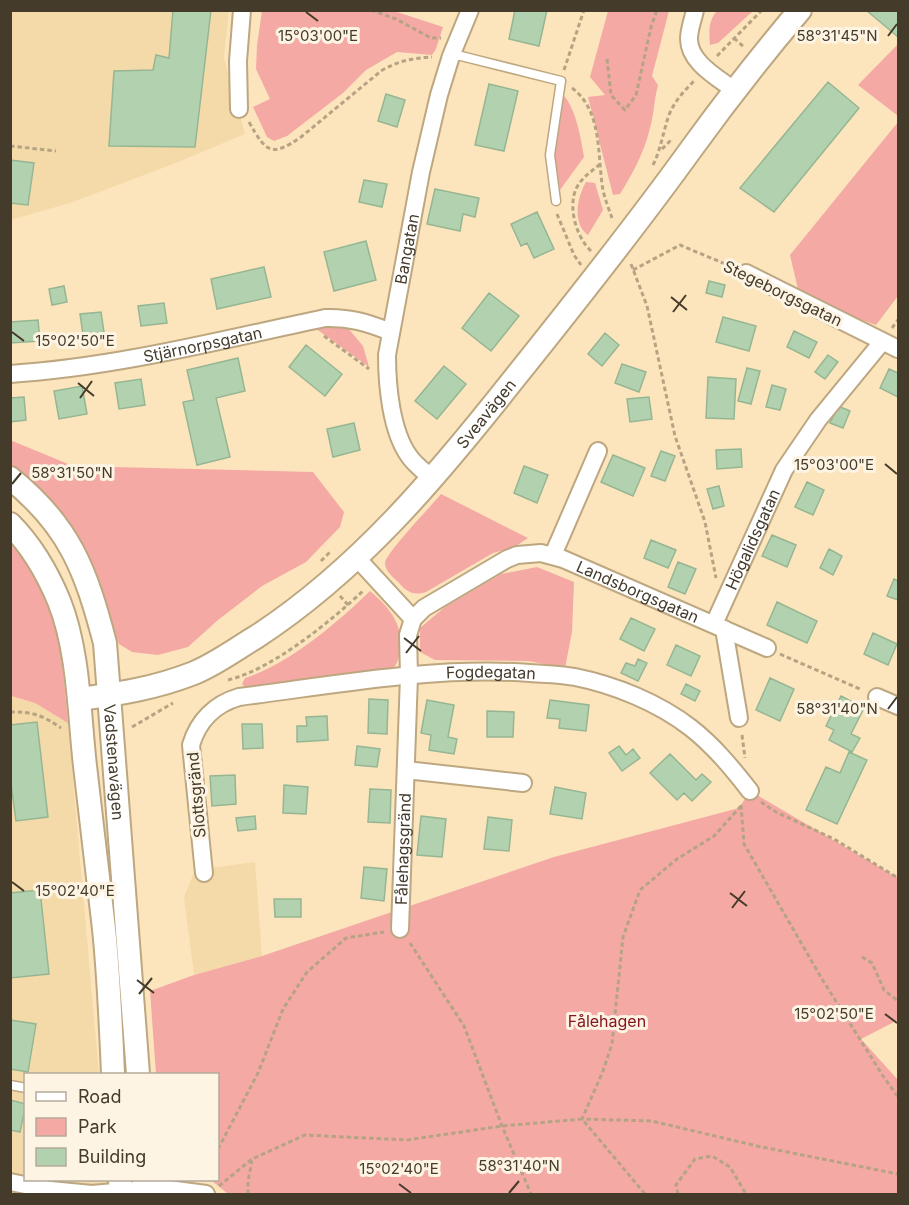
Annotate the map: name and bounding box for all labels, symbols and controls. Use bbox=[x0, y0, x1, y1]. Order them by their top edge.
text: 15°03'00"E bbox=[278, 26, 358, 45]
text: 58°31'45"N bbox=[796, 26, 878, 45]
street label: Bangatan bbox=[390, 212, 423, 286]
street label: Stegeborgsgatan bbox=[720, 256, 846, 330]
street label: Stjärnorpsgatan bbox=[141, 322, 264, 366]
text: 15°02'50"E bbox=[35, 331, 115, 350]
street label: Sveavägen bbox=[452, 375, 520, 452]
text: 15°03'00"E bbox=[794, 455, 874, 474]
text: 58°31'50"N bbox=[31, 463, 113, 482]
street label: Högalidsgatan bbox=[721, 486, 784, 593]
street label: Landsborgsgatan bbox=[573, 556, 702, 627]
street label: Fogdegatan bbox=[445, 661, 536, 683]
text: 58°31'40"N bbox=[796, 699, 878, 718]
street label: Vadstenavägen bbox=[100, 703, 129, 821]
street label: Slottsgränd bbox=[182, 751, 210, 839]
street label: Fålehagsgränd bbox=[391, 793, 415, 905]
text: 15°02'40"E bbox=[35, 881, 115, 900]
text: 15°02'50"E bbox=[794, 1004, 874, 1023]
park label: Fålehagen bbox=[568, 1011, 646, 1031]
legend bbox=[24, 1073, 219, 1181]
text: Road bbox=[78, 1086, 121, 1107]
text: Park bbox=[78, 1116, 117, 1137]
text: Building bbox=[78, 1146, 146, 1167]
text: 58°31'40"N bbox=[478, 1156, 560, 1175]
text: 15°02'40"E bbox=[359, 1159, 439, 1178]

